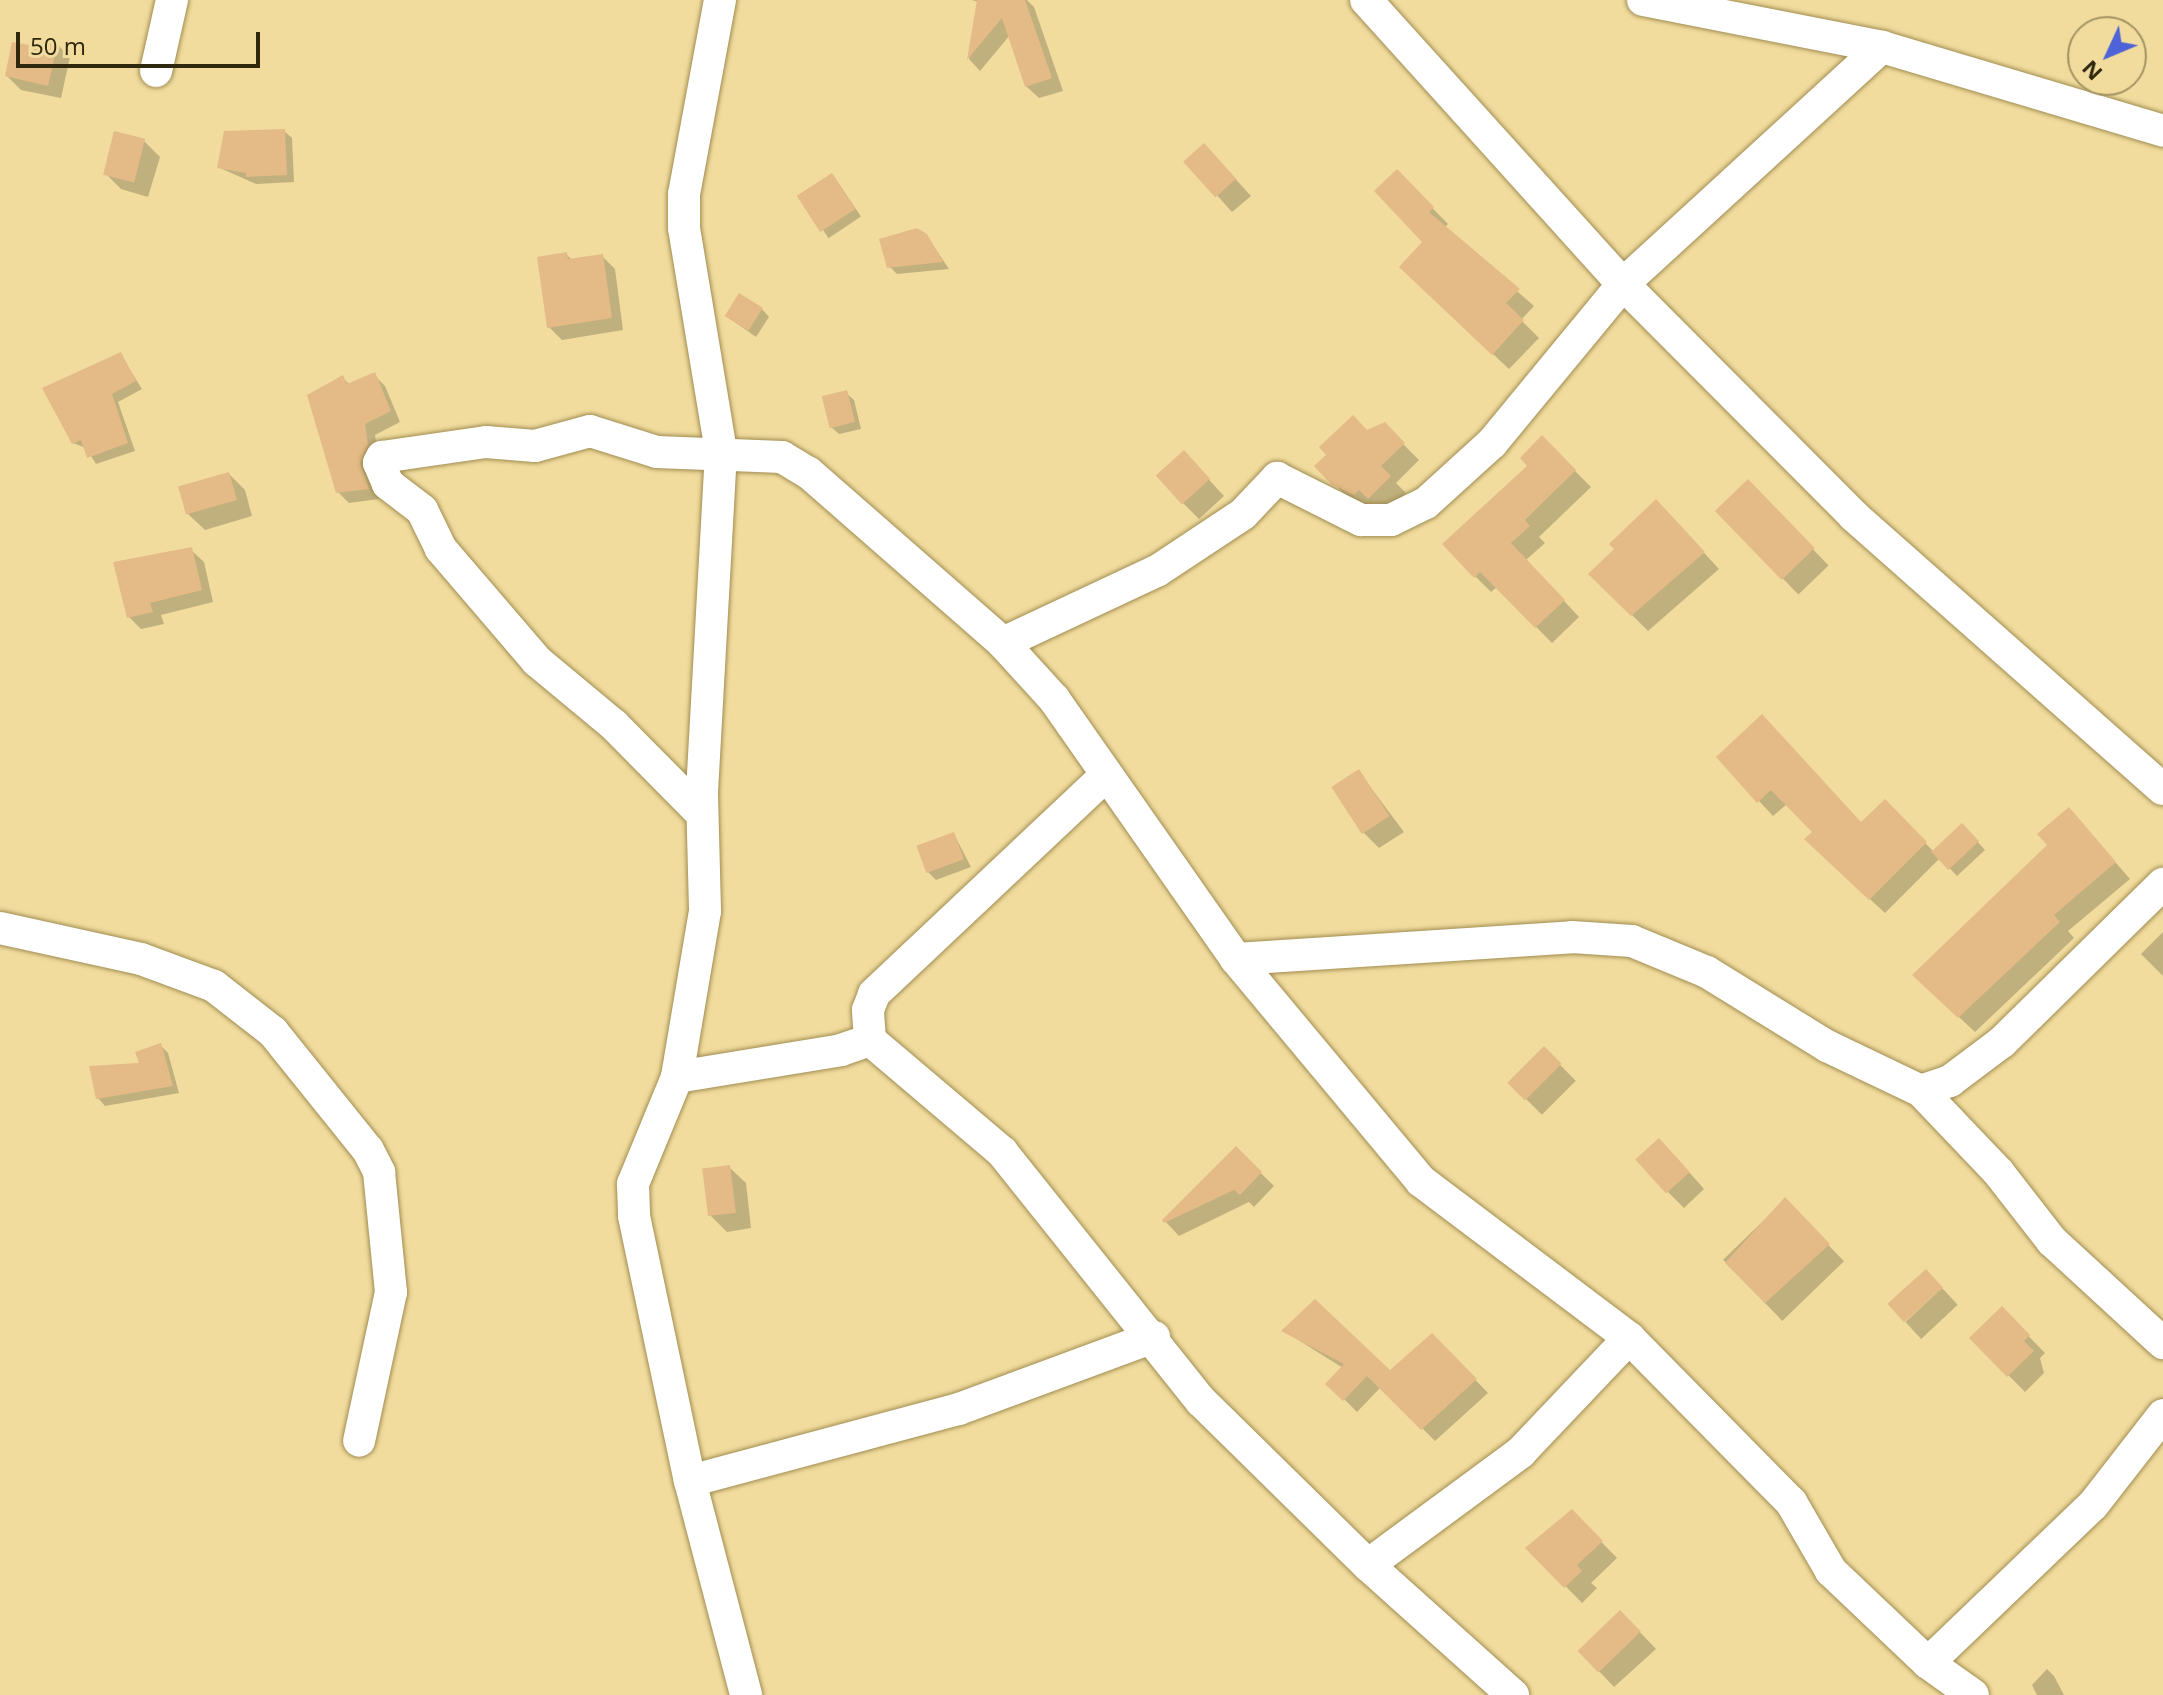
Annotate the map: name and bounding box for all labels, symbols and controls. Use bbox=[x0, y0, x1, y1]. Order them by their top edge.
scale bar bbox=[20, 16, 264, 66]
north arrow bbox=[2067, 16, 2147, 96]
text: 50 m bbox=[30, 29, 86, 62]
text: N bbox=[2074, 54, 2108, 88]

